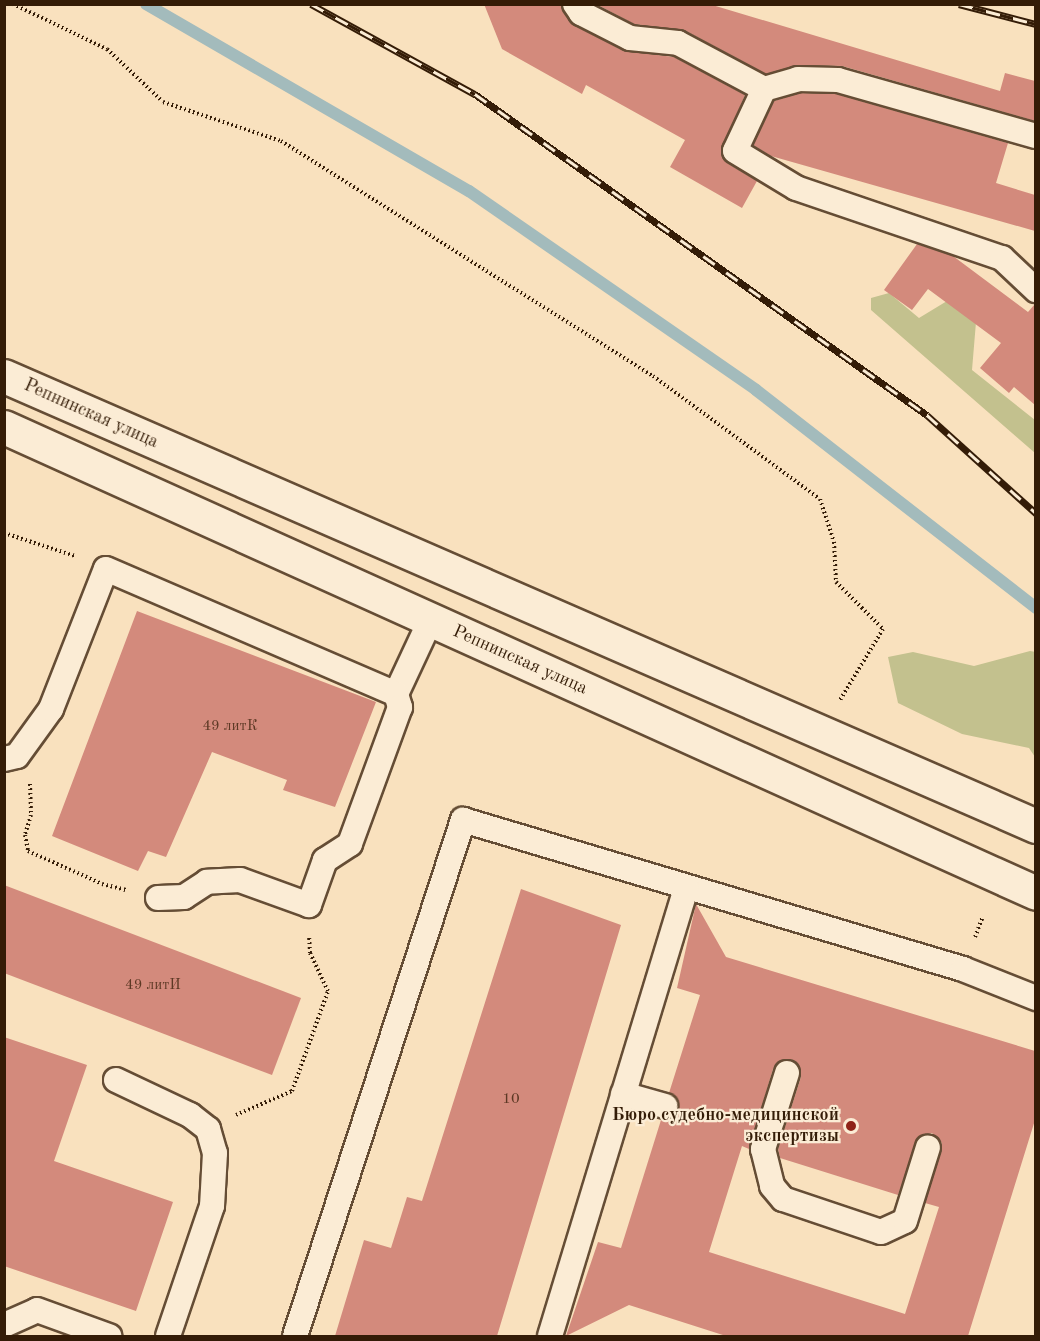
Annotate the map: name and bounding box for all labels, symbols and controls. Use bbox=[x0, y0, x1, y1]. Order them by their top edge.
street label: Репнинская улица bbox=[20, 375, 162, 453]
street label: Репнинская улица bbox=[449, 621, 591, 699]
house number: 49 литК bbox=[202, 718, 258, 736]
house number: 49 литИ bbox=[125, 977, 181, 995]
house number: 10 bbox=[502, 1091, 520, 1109]
place label: Бюро судебно-медицинской экспертизы bbox=[612, 1105, 839, 1148]
marker: Бюро судебно-медицинской экспертизы bbox=[844, 1119, 858, 1133]

